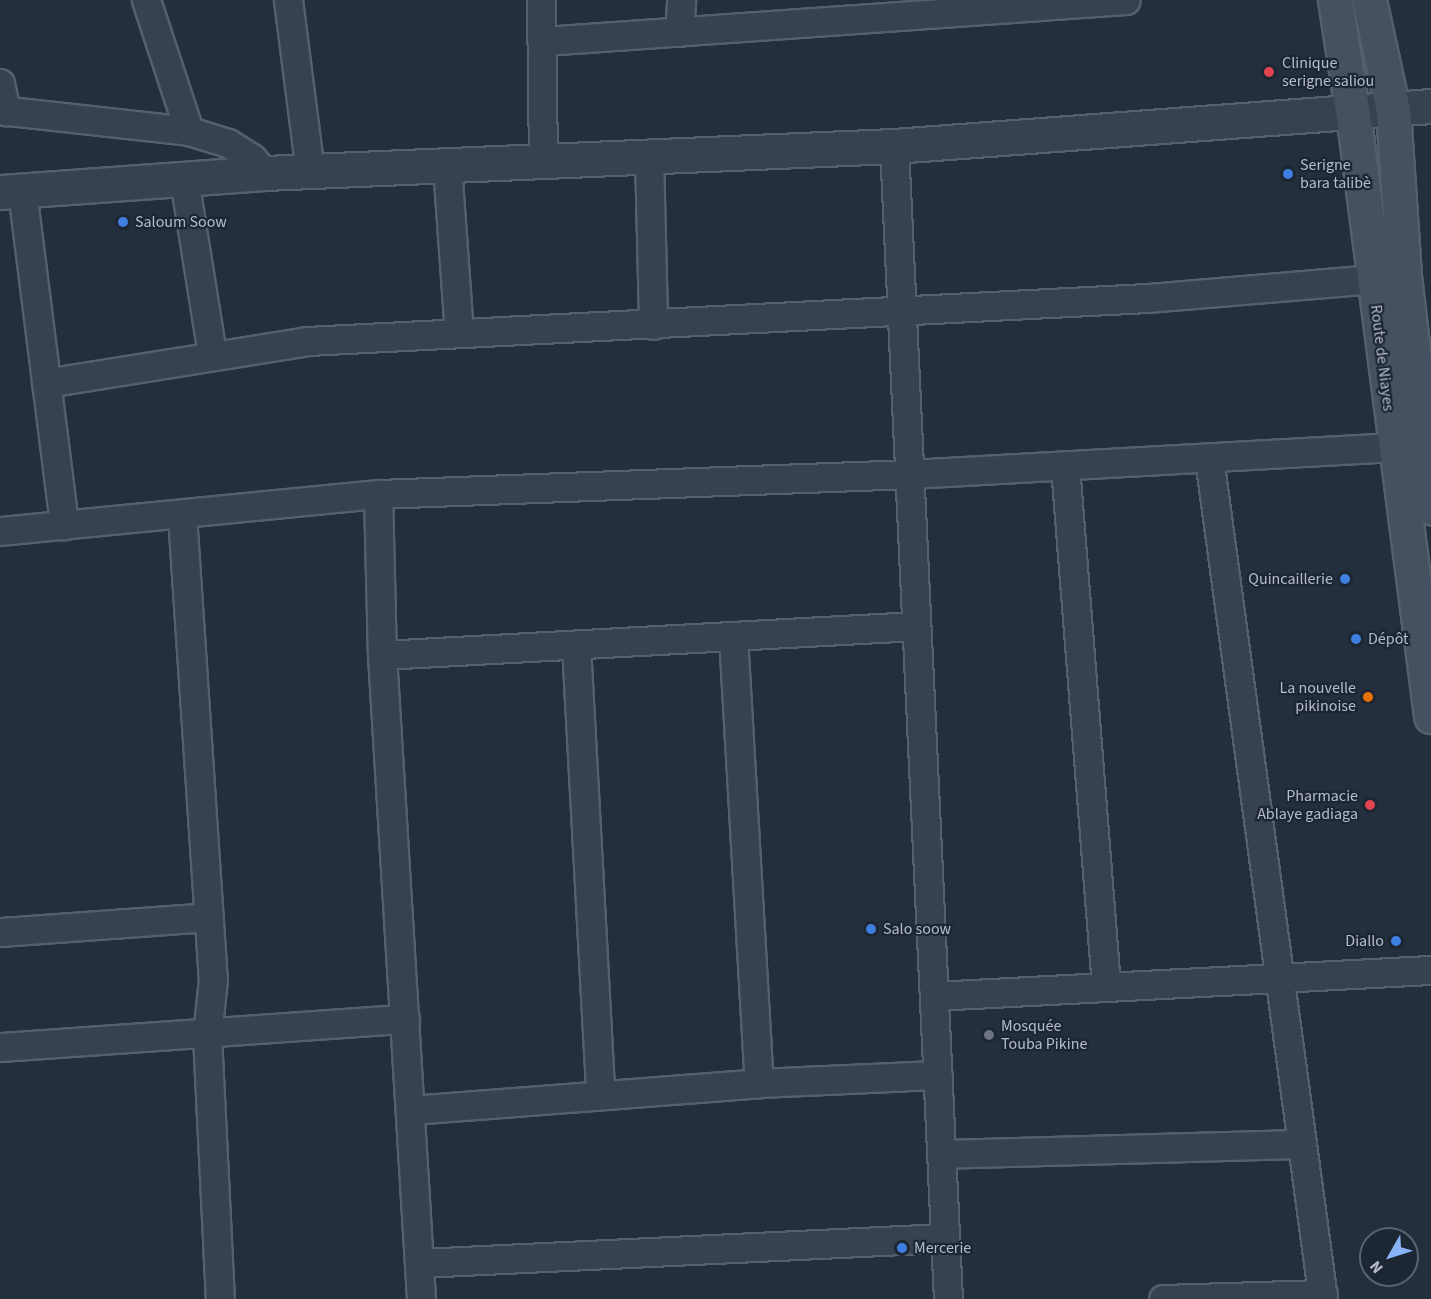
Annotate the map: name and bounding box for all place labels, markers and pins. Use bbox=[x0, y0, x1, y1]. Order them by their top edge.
place label: Clinique serigne saliou bbox=[1282, 53, 1374, 91]
marker: Clinique serigne saliou bbox=[1260, 63, 1278, 81]
place label: Serigne bara talibè bbox=[1300, 155, 1371, 193]
marker: Serigne bara talibè bbox=[1281, 167, 1295, 181]
place label: Saloum Soow bbox=[135, 212, 227, 232]
marker: Saloum Soow bbox=[116, 215, 130, 229]
place label: Quincaillerie bbox=[1248, 569, 1333, 589]
marker: Quincaillerie bbox=[1338, 572, 1352, 586]
place label: Dépôt bbox=[1368, 629, 1408, 649]
marker: Dépôt bbox=[1349, 632, 1363, 646]
place label: La nouvelle pikinoise bbox=[1279, 678, 1356, 716]
marker: La nouvelle pikinoise bbox=[1361, 690, 1375, 704]
place label: Pharmacie Ablaye gadiaga bbox=[1257, 786, 1358, 824]
marker: Pharmacie Ablaye gadiaga bbox=[1363, 798, 1377, 812]
place label: Salo soow bbox=[883, 919, 951, 939]
marker: Salo soow bbox=[864, 922, 878, 936]
place label: Diallo bbox=[1345, 931, 1384, 951]
marker: Diallo bbox=[1389, 934, 1403, 948]
place label: Mosquée Touba Pikine bbox=[1001, 1016, 1087, 1054]
marker: Mosquée Touba Pikine bbox=[982, 1028, 996, 1042]
place label: Mercerie bbox=[914, 1238, 971, 1258]
marker: Mercerie bbox=[895, 1241, 909, 1255]

